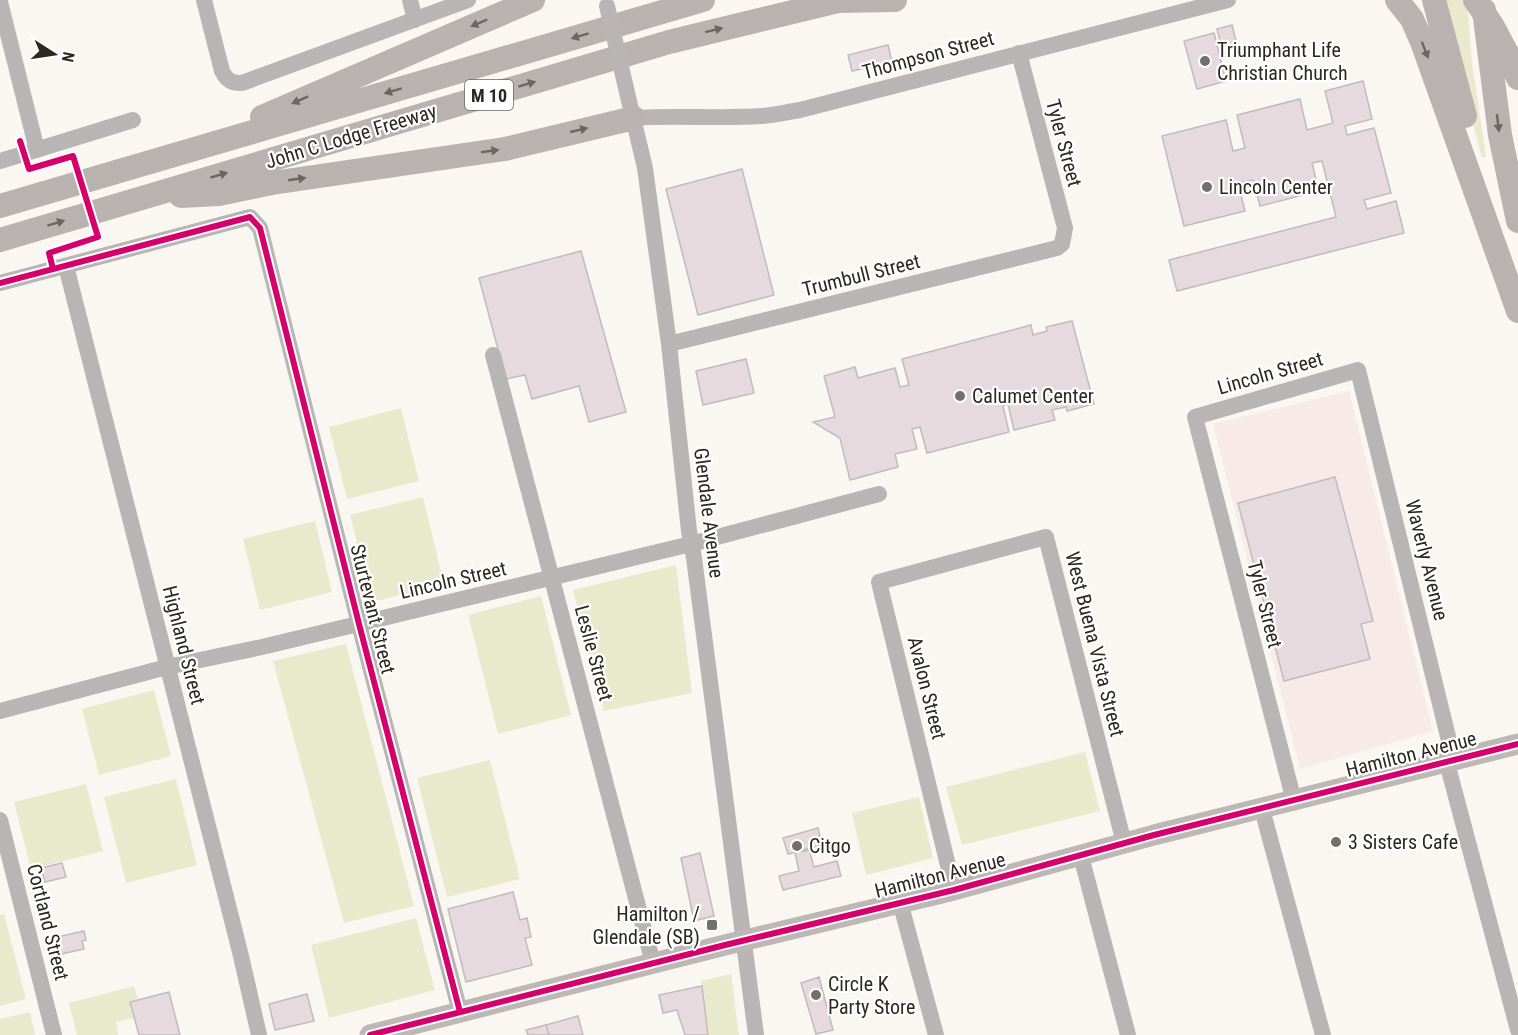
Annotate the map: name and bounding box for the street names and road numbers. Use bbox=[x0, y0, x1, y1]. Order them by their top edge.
street label: Thompson Street bbox=[860, 26, 997, 84]
road number: M 10 bbox=[465, 80, 513, 110]
street label: Tyler Street bbox=[1041, 97, 1087, 189]
street label: John C Lodge Freeway bbox=[263, 99, 439, 173]
street label: Trumbull Street bbox=[800, 249, 923, 301]
street label: Lincoln Street bbox=[1214, 346, 1326, 400]
street label: Glendale Avenue bbox=[689, 446, 729, 580]
street label: Waverly Avenue bbox=[1400, 497, 1454, 623]
street label: Sturtevant Street bbox=[345, 542, 401, 676]
street label: West Buena Vista Street bbox=[1060, 549, 1130, 739]
street label: Lincoln Street bbox=[397, 556, 509, 604]
street label: Tyler Street bbox=[1243, 558, 1287, 650]
street label: Highland Street bbox=[158, 583, 210, 707]
street label: Leslie Street bbox=[570, 603, 618, 704]
street label: Avalon Street bbox=[903, 634, 951, 742]
street label: Hamilton Avenue bbox=[1343, 726, 1479, 782]
street label: Hamilton Avenue bbox=[872, 847, 1008, 903]
street label: Cortland Street bbox=[22, 861, 74, 983]

